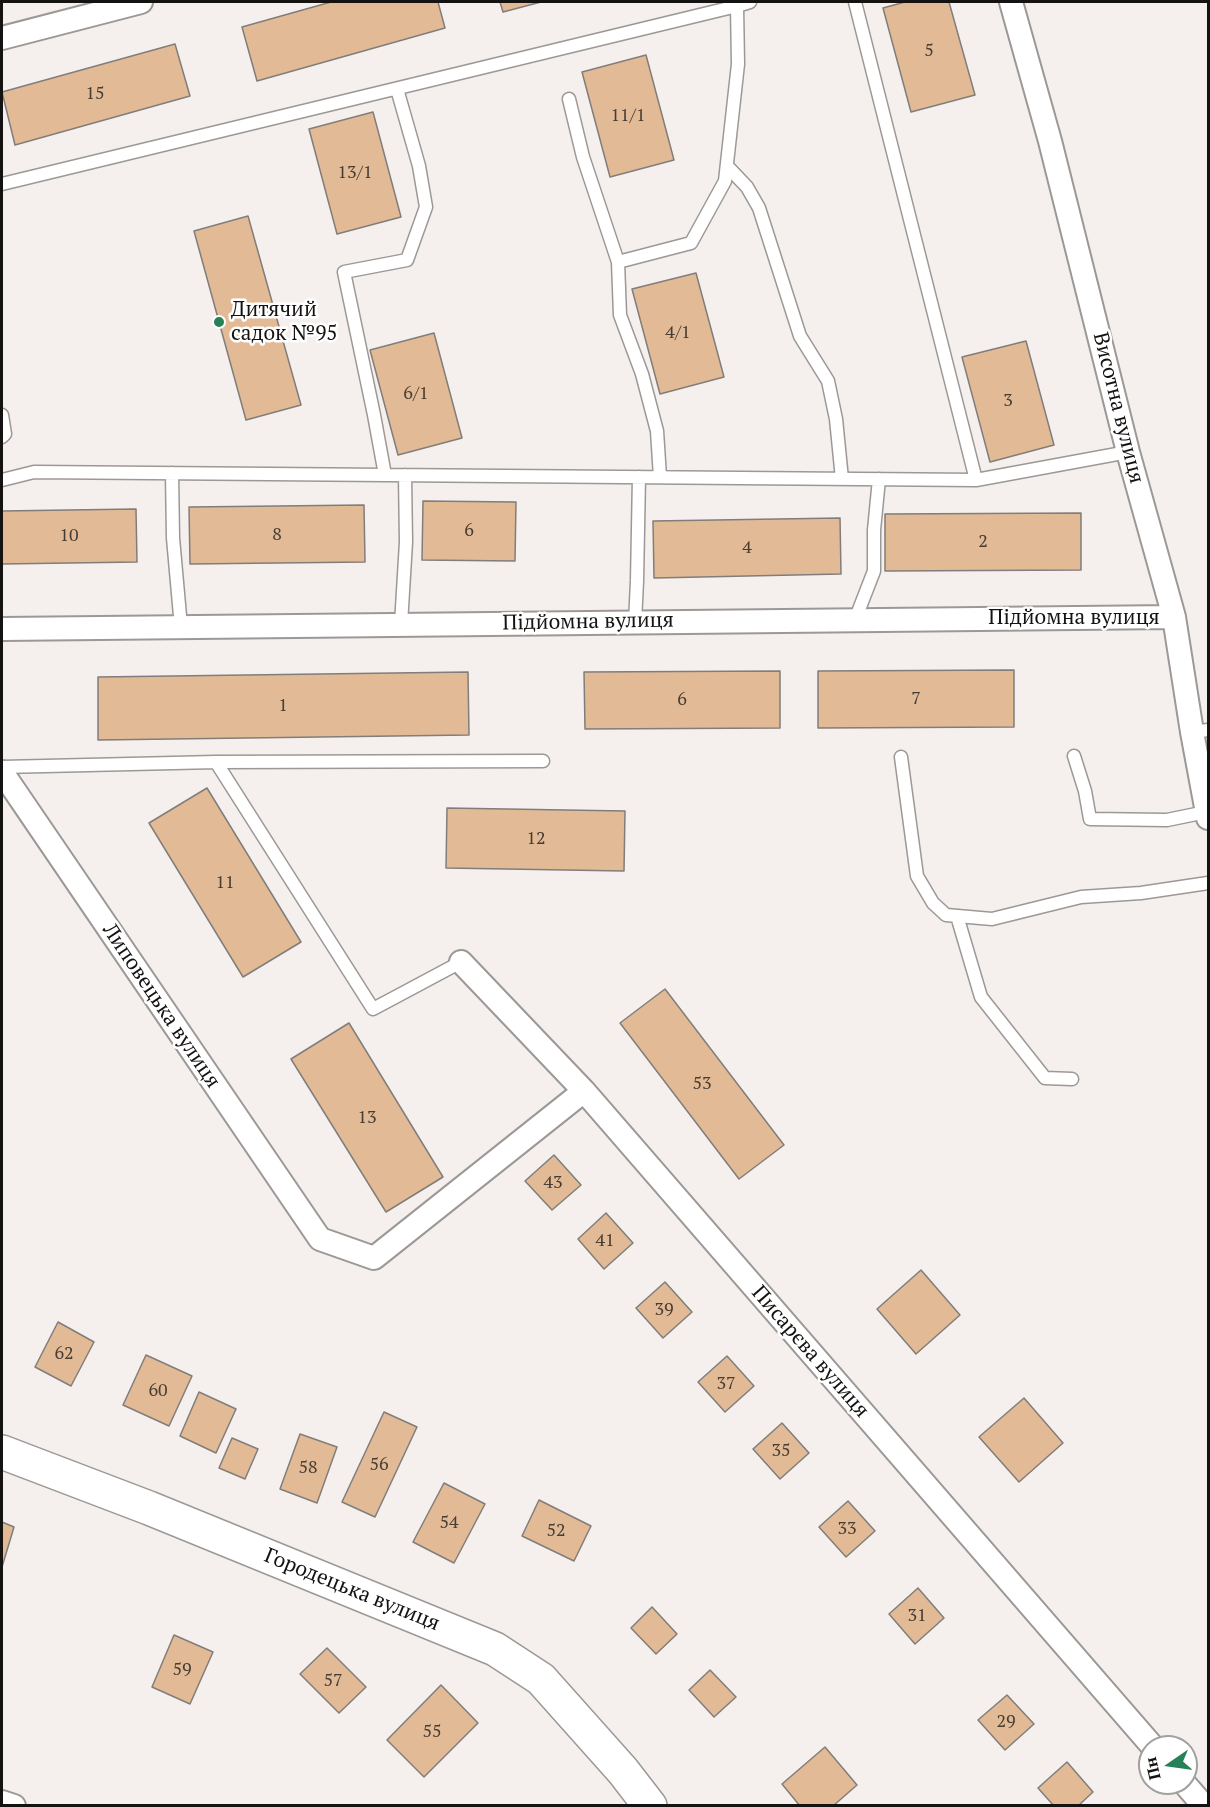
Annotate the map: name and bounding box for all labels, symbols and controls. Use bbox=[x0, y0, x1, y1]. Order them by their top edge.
house number: 5 bbox=[924, 40, 934, 62]
house number: 15 bbox=[85, 83, 105, 105]
house number: 11/1 bbox=[611, 105, 645, 127]
house number: 13/1 bbox=[338, 162, 372, 184]
place label: Дитячий садок №95 bbox=[231, 297, 338, 347]
marker: Дитячий садок №95 bbox=[212, 315, 226, 329]
house number: 4/1 bbox=[665, 322, 691, 344]
street label: Висотна вулиця bbox=[1087, 330, 1149, 486]
house number: 6/1 bbox=[403, 383, 429, 405]
house number: 3 bbox=[1003, 390, 1013, 412]
house number: 6 bbox=[464, 520, 474, 542]
house number: 8 bbox=[272, 524, 282, 546]
house number: 10 bbox=[59, 525, 79, 547]
house number: 2 bbox=[978, 531, 988, 553]
house number: 4 bbox=[742, 537, 752, 559]
street label: Підйомна вулиця bbox=[988, 605, 1160, 631]
street label: Підйомна вулиця bbox=[502, 608, 674, 636]
house number: 7 bbox=[911, 688, 921, 710]
house number: 6 bbox=[677, 689, 687, 711]
house number: 1 bbox=[278, 695, 288, 717]
house number: 12 bbox=[526, 828, 546, 850]
house number: 11 bbox=[215, 872, 235, 894]
street label: Липовецька вулиця bbox=[97, 919, 225, 1093]
house number: 53 bbox=[692, 1073, 712, 1095]
house number: 13 bbox=[357, 1107, 377, 1129]
house number: 43 bbox=[543, 1172, 563, 1194]
house number: 41 bbox=[595, 1230, 615, 1252]
street label: Писарєва вулиця bbox=[746, 1281, 874, 1423]
house number: 39 bbox=[654, 1299, 674, 1321]
house number: 62 bbox=[54, 1343, 74, 1365]
house number: 37 bbox=[716, 1373, 736, 1395]
house number: 60 bbox=[148, 1380, 168, 1402]
house number: 35 bbox=[771, 1440, 791, 1462]
house number: 56 bbox=[369, 1454, 389, 1476]
house number: 58 bbox=[298, 1457, 318, 1479]
house number: 54 bbox=[439, 1512, 459, 1534]
house number: 33 bbox=[837, 1518, 857, 1540]
house number: 52 bbox=[546, 1520, 566, 1542]
street label: Городецька вулиця bbox=[261, 1543, 443, 1637]
house number: 31 bbox=[907, 1605, 927, 1627]
house number: 59 bbox=[172, 1659, 192, 1681]
house number: 57 bbox=[323, 1670, 343, 1692]
house number: 29 bbox=[996, 1711, 1016, 1733]
house number: 55 bbox=[422, 1721, 442, 1743]
north arrow bbox=[1138, 1735, 1198, 1795]
text: Пн bbox=[1139, 1755, 1166, 1782]

